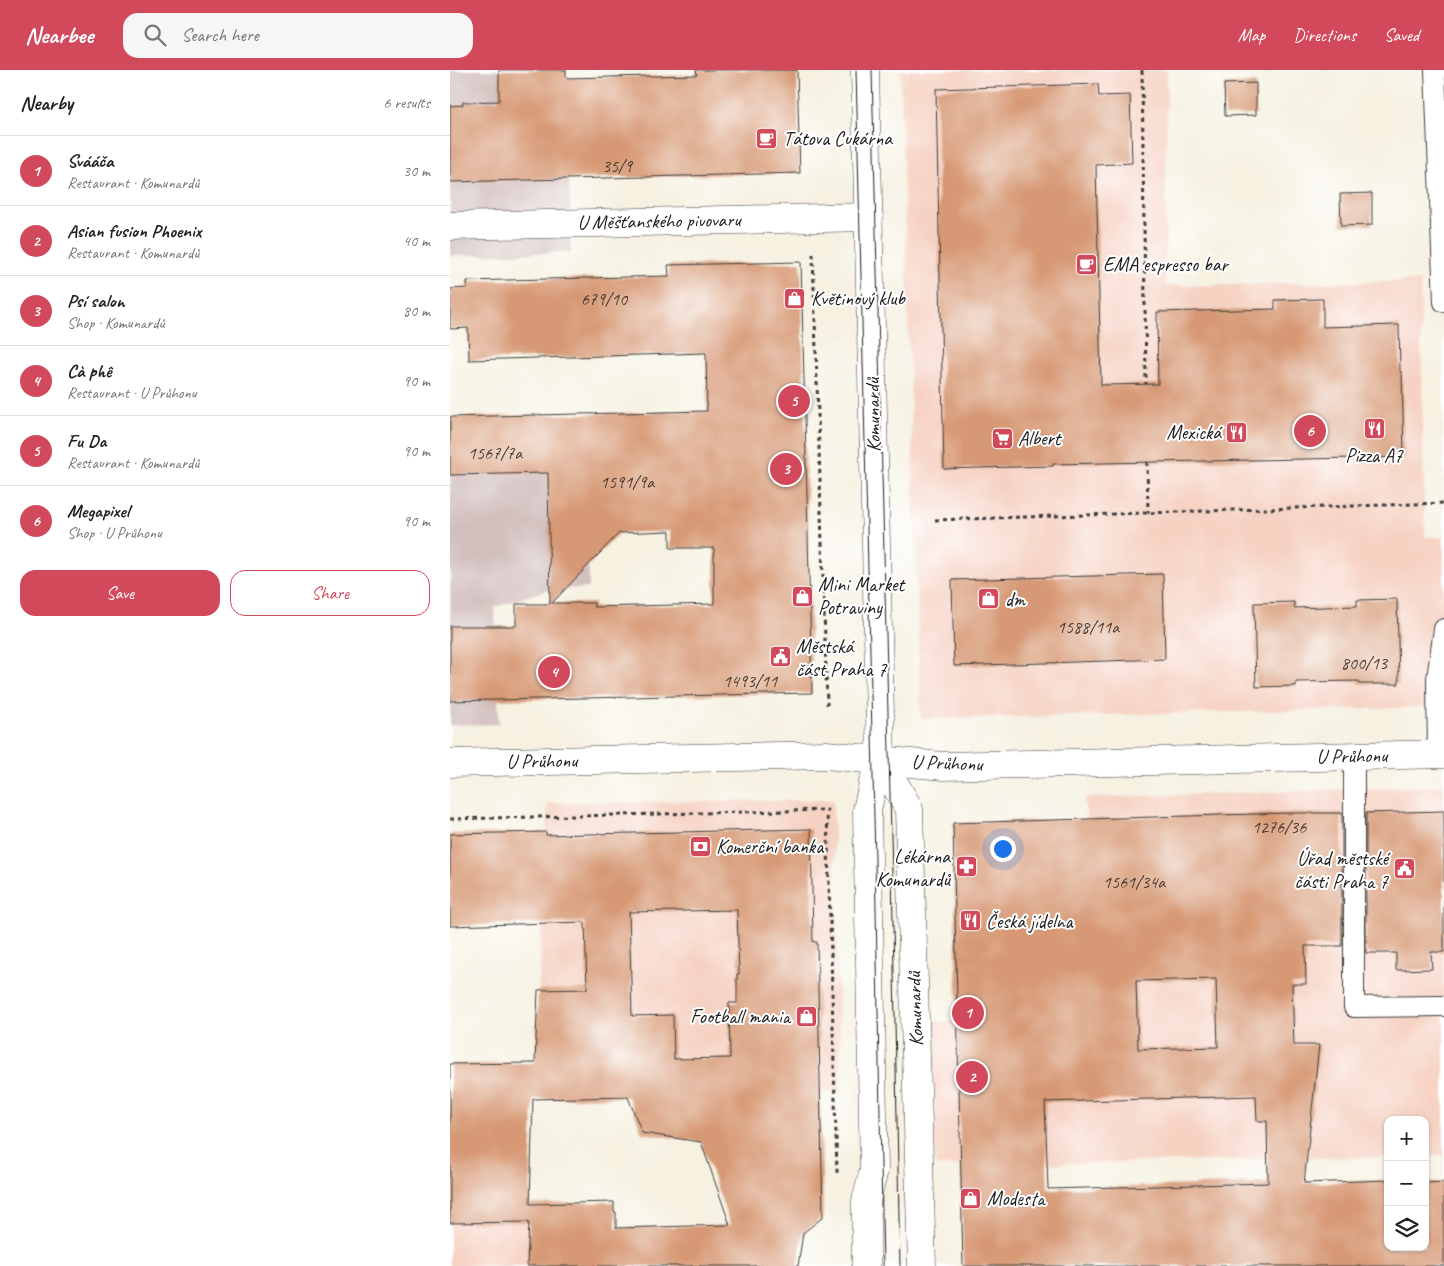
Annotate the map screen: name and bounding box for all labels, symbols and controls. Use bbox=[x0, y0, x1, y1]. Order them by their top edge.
search box bbox=[123, 13, 473, 58]
text: Nearbee bbox=[25, 20, 93, 50]
icon: search bbox=[141, 21, 169, 49]
text: Search here bbox=[181, 23, 259, 47]
text: Map bbox=[1238, 24, 1265, 46]
text: Directions bbox=[1293, 24, 1356, 46]
text: Saved bbox=[1384, 24, 1419, 46]
text: Nearby bbox=[20, 90, 73, 116]
text: 6 results bbox=[383, 93, 430, 113]
cafe icon: Tátova Cukárna bbox=[755, 126, 779, 150]
place label: Tátova Cukárna bbox=[783, 126, 893, 151]
text: Svááča bbox=[67, 149, 114, 173]
house number: 35/9 bbox=[602, 155, 634, 177]
text: 1 bbox=[32, 161, 40, 181]
text: 30 m bbox=[403, 161, 430, 181]
text: Restaurant · Komunardů bbox=[67, 173, 199, 193]
street label: U Měšťanského pivovaru bbox=[577, 207, 743, 235]
text: Asian fusion Phoenix bbox=[67, 219, 201, 243]
text: 2 bbox=[32, 231, 40, 251]
text: 40 m bbox=[403, 231, 430, 251]
text: Restaurant · Komunardů bbox=[67, 243, 199, 263]
cafe icon: EMA espresso bar bbox=[1075, 252, 1099, 276]
place label: EMA espresso bar bbox=[1103, 252, 1229, 277]
shop icon: Květinový klub bbox=[783, 286, 807, 310]
place label: Květinový klub bbox=[811, 286, 906, 311]
house number: 679/10 bbox=[581, 288, 629, 310]
text: Psí salon bbox=[67, 289, 124, 313]
text: 3 bbox=[32, 301, 40, 321]
text: 80 m bbox=[403, 301, 430, 321]
text: Shop · Komunardů bbox=[67, 313, 164, 333]
text: Cà phê bbox=[67, 359, 111, 383]
text: 4 bbox=[32, 371, 40, 391]
text: 90 m bbox=[403, 371, 430, 391]
street label: Komunardů bbox=[860, 376, 886, 452]
pin: 5 bbox=[778, 382, 810, 420]
text: Restaurant · U Průhonu bbox=[67, 383, 197, 403]
pin: 6 bbox=[1294, 412, 1326, 450]
restaurant icon: Pizza A7 bbox=[1362, 417, 1386, 441]
place label: Mexická bbox=[1166, 420, 1223, 445]
restaurant icon: Mexická bbox=[1225, 420, 1249, 444]
supermarket icon: Albert bbox=[990, 426, 1014, 450]
place label: Albert bbox=[1018, 426, 1063, 451]
text: Fu Da bbox=[67, 429, 106, 453]
text: 5 bbox=[33, 441, 39, 461]
text: 90 m bbox=[403, 441, 430, 461]
house number: 1567/7a bbox=[468, 442, 523, 464]
place label: Pizza A7 bbox=[1345, 443, 1404, 468]
pin: 3 bbox=[770, 450, 802, 488]
text: Restaurant · Komunardů bbox=[67, 453, 199, 473]
house number: 1591/9a bbox=[600, 471, 655, 493]
text: Megapixel bbox=[67, 499, 129, 523]
text: 6 bbox=[32, 511, 40, 531]
text: 90 m bbox=[403, 511, 430, 531]
text: Shop · U Průhonu bbox=[67, 523, 162, 543]
button: Save bbox=[20, 570, 220, 616]
button: Share bbox=[230, 570, 430, 616]
place label: Mini Market Potraviny bbox=[818, 572, 907, 620]
shop icon: Mini Market Potraviny bbox=[790, 584, 814, 608]
shop icon: dm bbox=[977, 587, 1001, 611]
place label: dm bbox=[1005, 587, 1027, 612]
house number: 1588/11a bbox=[1057, 616, 1120, 638]
place label: Městská část Praha 7 bbox=[796, 634, 887, 682]
public building icon: Městská část Praha 7 bbox=[768, 645, 792, 669]
house number: 800/13 bbox=[1341, 652, 1389, 674]
pin: 4 bbox=[538, 653, 570, 691]
house number: 1493/11 bbox=[723, 670, 778, 692]
street label: U Průhonu bbox=[1316, 743, 1389, 769]
street label: U Průhonu bbox=[506, 748, 579, 774]
street label: U Průhonu bbox=[911, 749, 985, 777]
house number: 1276/36 bbox=[1252, 816, 1307, 838]
bank icon: Komerční banka bbox=[688, 834, 712, 858]
place label: Komerční banka bbox=[716, 834, 825, 859]
your location bbox=[990, 836, 1016, 862]
place label: Lékárna Komunardů bbox=[876, 844, 952, 892]
place label: Úřad městské části Praha 7 bbox=[1294, 846, 1391, 894]
pharmacy icon: Lékárna Komunardů bbox=[954, 855, 978, 879]
public building icon: Úřad městské části Praha 7 bbox=[1392, 857, 1416, 881]
house number: 1561/34a bbox=[1103, 871, 1166, 893]
restaurant icon: Česká jídelna bbox=[958, 909, 982, 933]
place label: Česká jídelna bbox=[986, 909, 1074, 934]
street label: Komunardů bbox=[901, 970, 929, 1047]
pin: 1 bbox=[952, 994, 984, 1032]
place label: Football mania bbox=[690, 1004, 792, 1029]
shop icon: Football mania bbox=[794, 1004, 818, 1028]
pin: 2 bbox=[956, 1058, 988, 1096]
map controls bbox=[1384, 1116, 1429, 1251]
button: + bbox=[1384, 1116, 1429, 1161]
button: − bbox=[1384, 1161, 1429, 1206]
shop icon: Modesta bbox=[959, 1186, 983, 1210]
place label: Modesta bbox=[987, 1186, 1046, 1211]
button: layers bbox=[1384, 1206, 1429, 1251]

